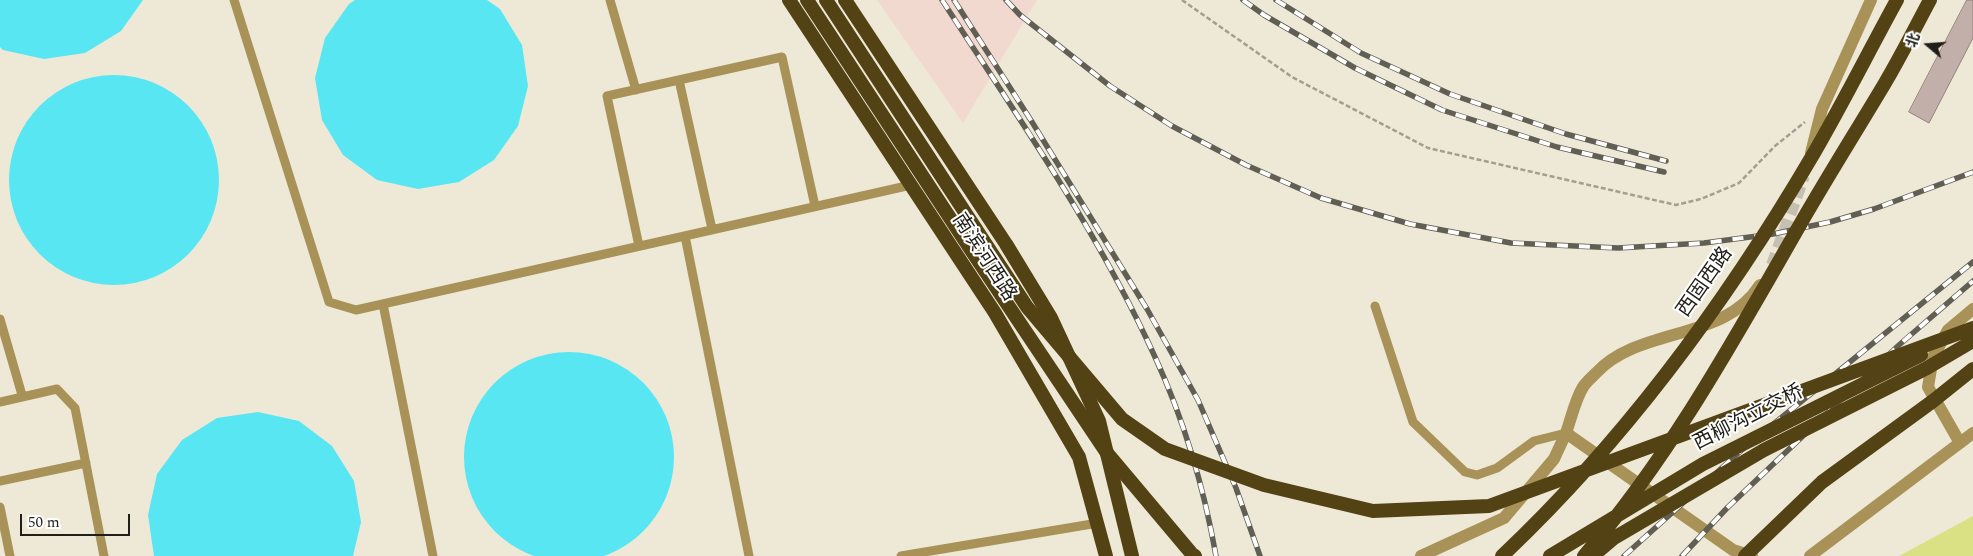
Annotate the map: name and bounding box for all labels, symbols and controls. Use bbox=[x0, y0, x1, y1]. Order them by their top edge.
north arrow bbox=[1903, 20, 1953, 70]
text: 北 bbox=[1901, 30, 1925, 50]
street label: 南滨河西路 bbox=[946, 210, 1020, 306]
street label: 西固西路 bbox=[1673, 243, 1739, 323]
street label: 西柳沟立交桥 bbox=[1690, 381, 1808, 457]
scale bar bbox=[22, 504, 132, 536]
text: 50 m bbox=[28, 511, 60, 534]

